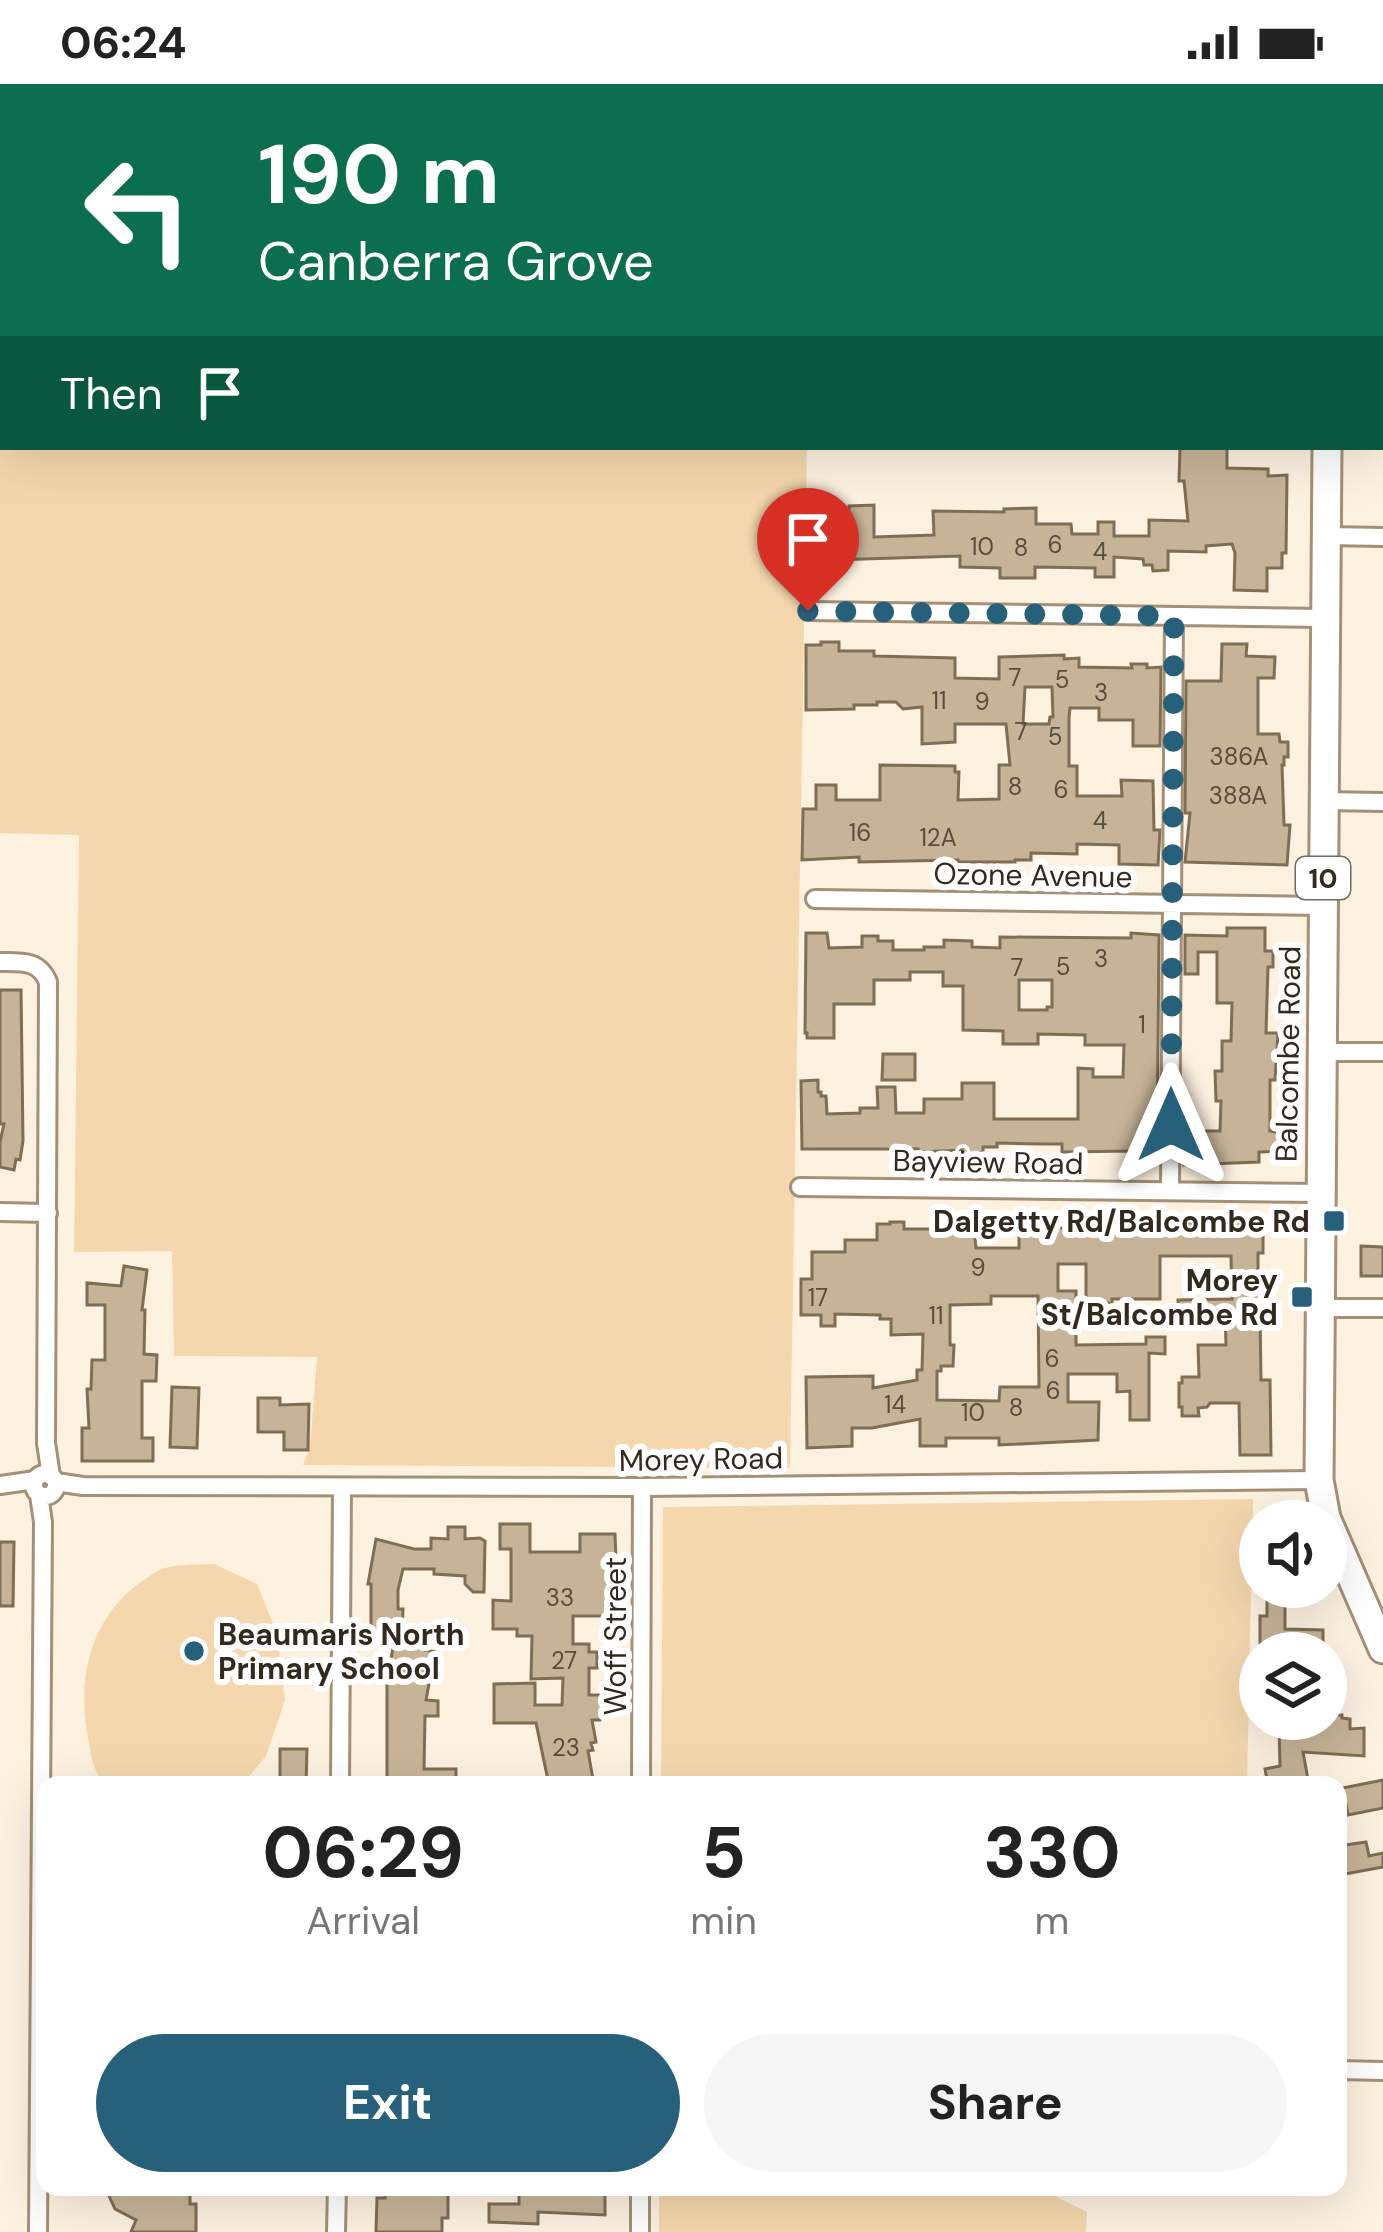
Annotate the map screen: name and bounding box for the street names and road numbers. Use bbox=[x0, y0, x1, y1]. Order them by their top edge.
street label: Ozone Avenue bbox=[933, 854, 1133, 896]
road number: 10 bbox=[1296, 857, 1350, 899]
street label: Balcombe Road bbox=[1267, 945, 1309, 1163]
street label: Bayview Road bbox=[892, 1141, 1084, 1183]
street label: Morey Road bbox=[618, 1438, 784, 1480]
street label: Woff Street bbox=[596, 1557, 635, 1715]

